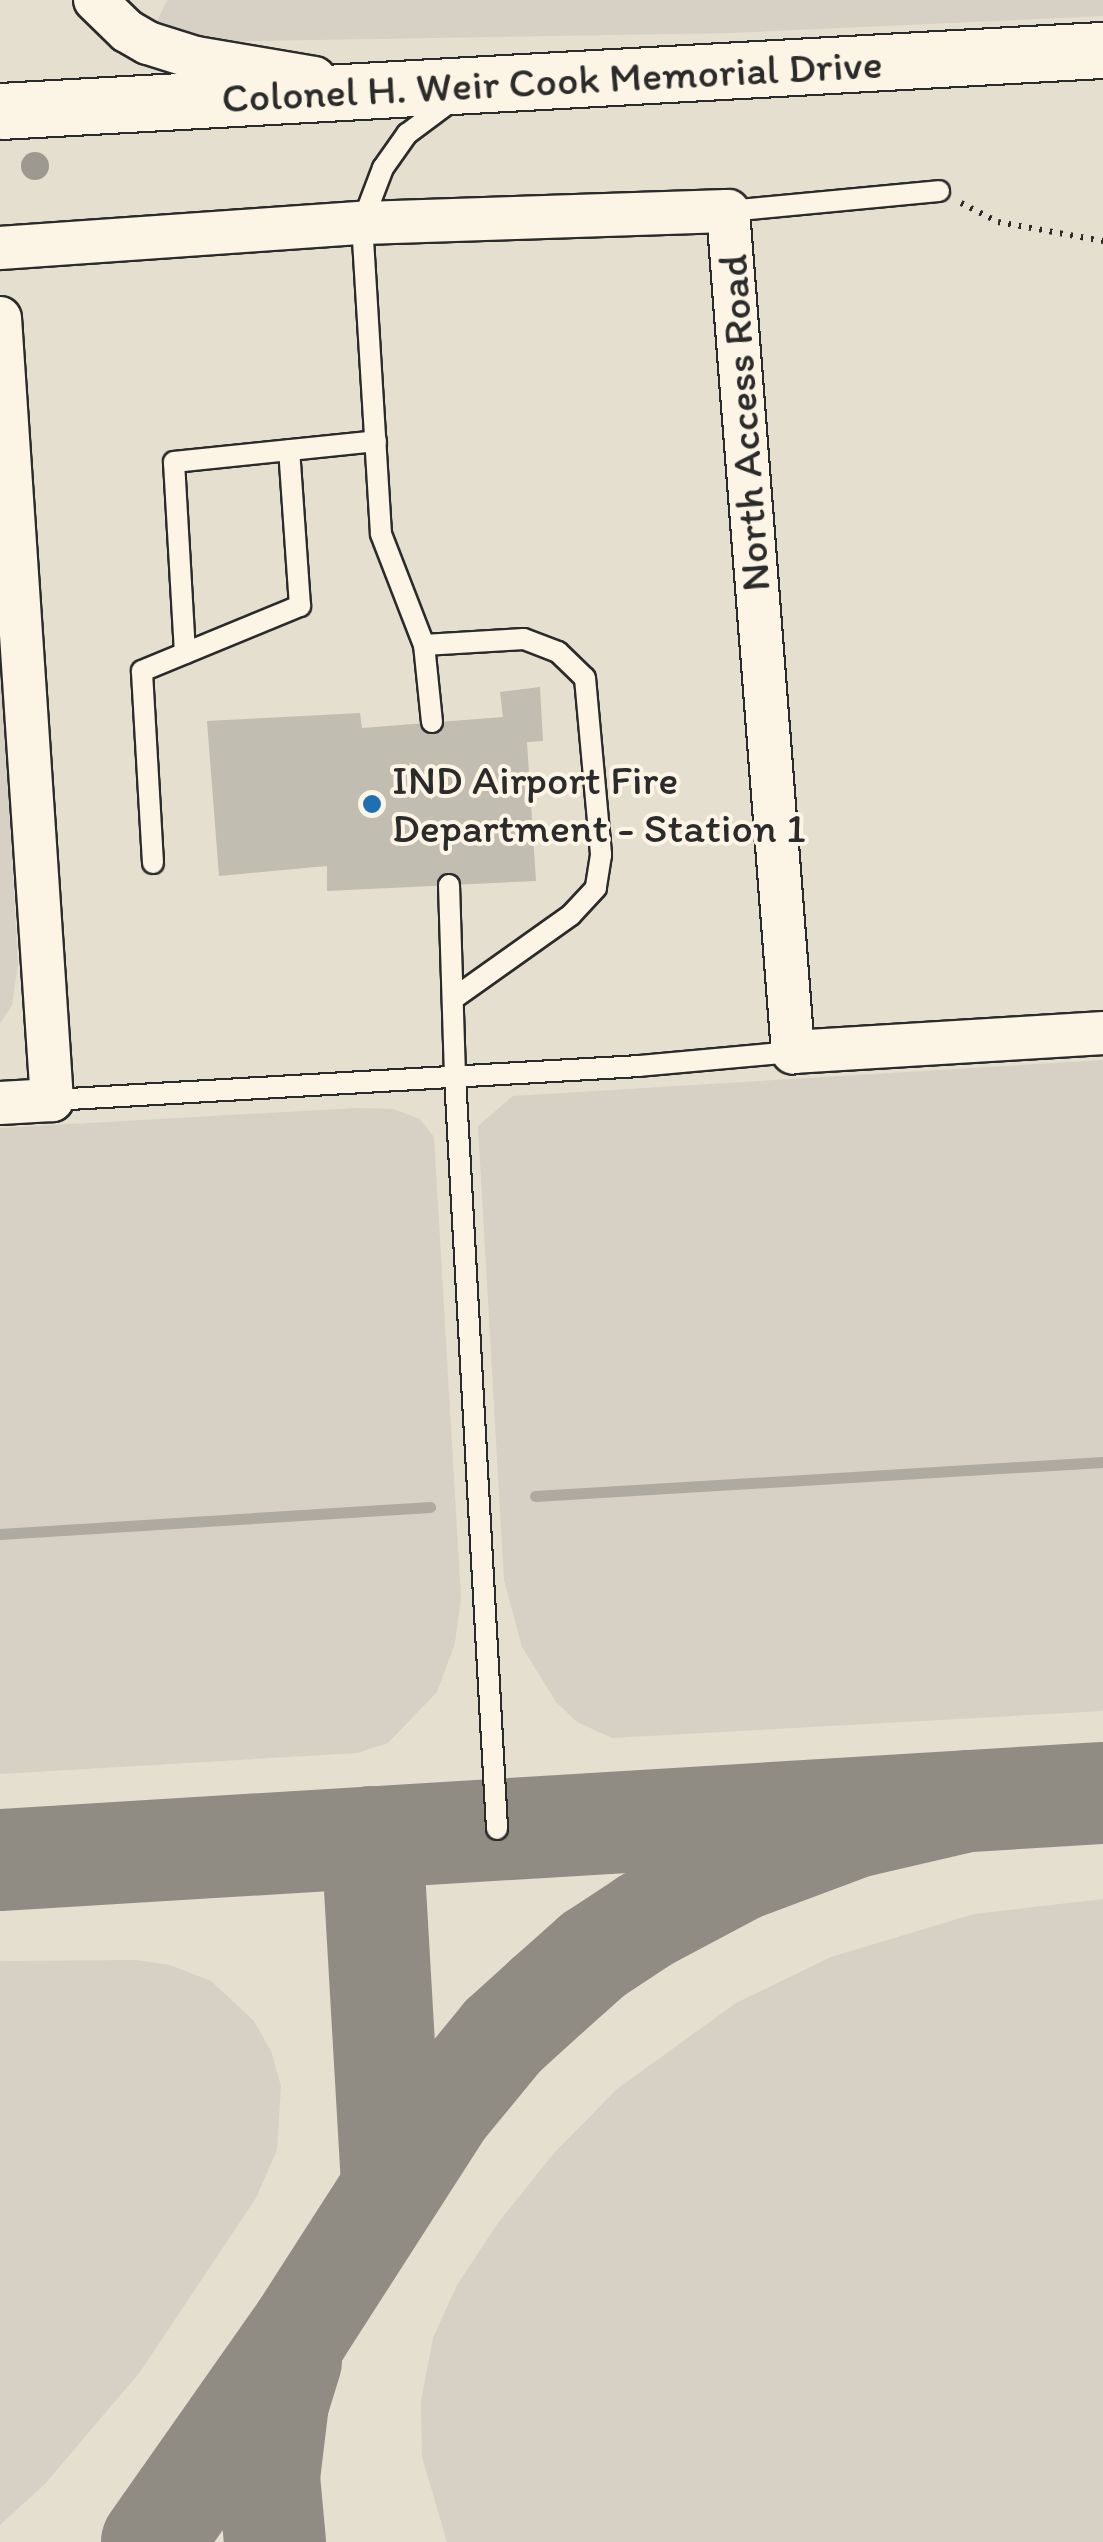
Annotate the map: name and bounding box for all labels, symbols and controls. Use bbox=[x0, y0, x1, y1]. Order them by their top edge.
street label: Colonel H. Weir Cook Memorial Drive bbox=[221, 39, 883, 123]
street label: North Access Road bbox=[707, 253, 781, 593]
place label: IND Airport Fire Department - Station 1 bbox=[392, 755, 806, 854]
marker: IND Airport Fire Department - Station 1 bbox=[361, 793, 383, 815]

